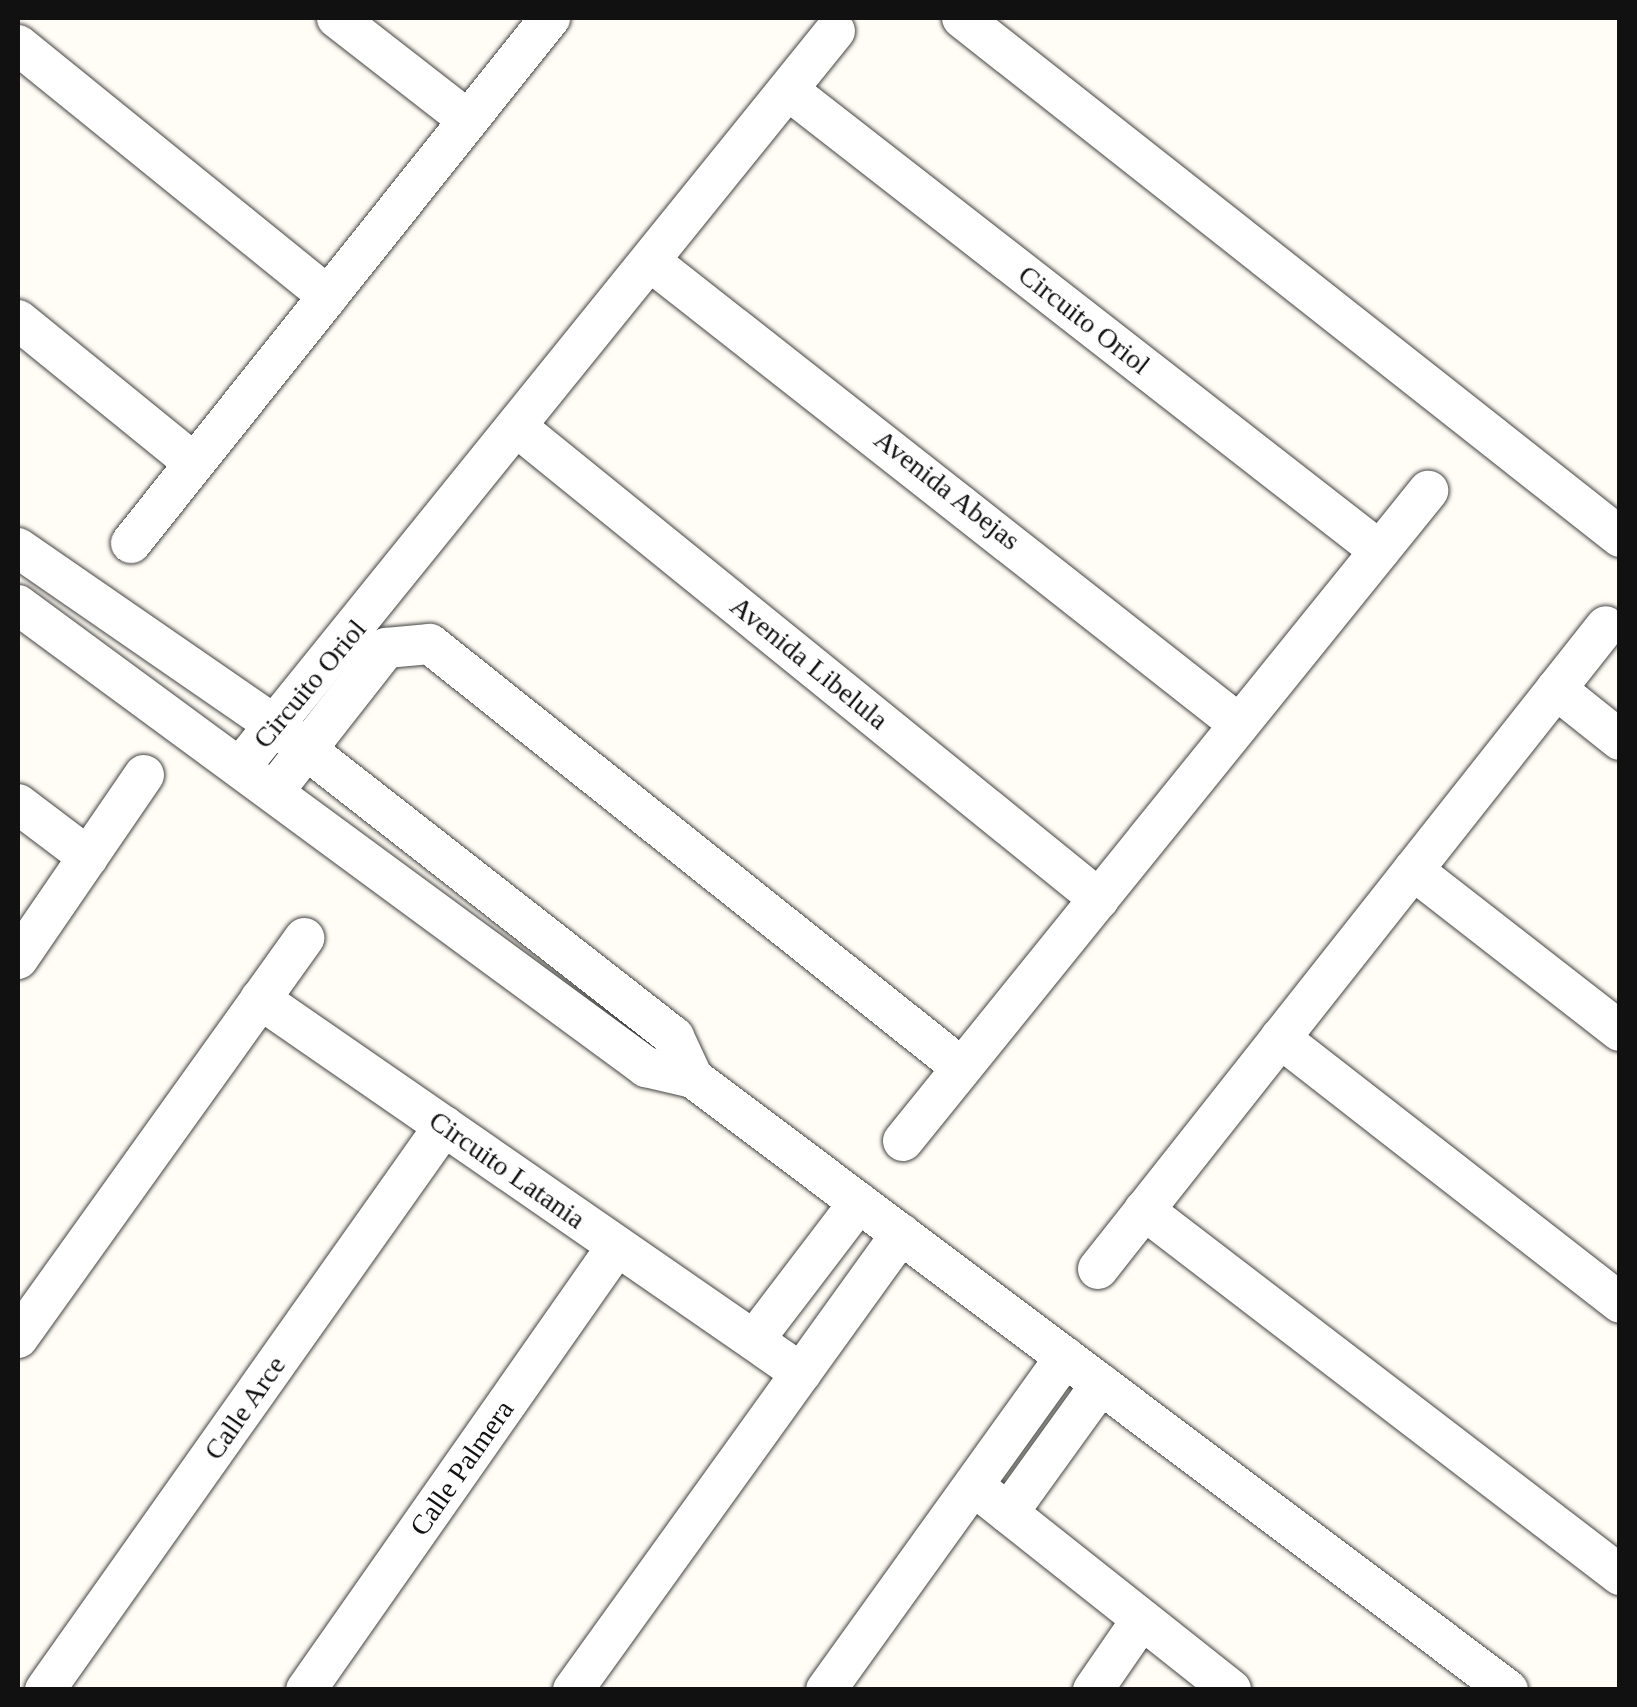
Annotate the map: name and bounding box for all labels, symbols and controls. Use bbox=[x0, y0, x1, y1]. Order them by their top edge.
street label: Circuito Oriol bbox=[1011, 258, 1157, 382]
street label: Avenida Abejas bbox=[867, 422, 1027, 558]
street label: Avenida Libelula bbox=[723, 589, 895, 737]
street label: Circuito Oriol bbox=[246, 613, 374, 755]
street label: Circuito Latania bbox=[423, 1104, 591, 1236]
street label: Calle Arce bbox=[197, 1349, 293, 1467]
street label: Calle Palmera bbox=[403, 1394, 521, 1542]

